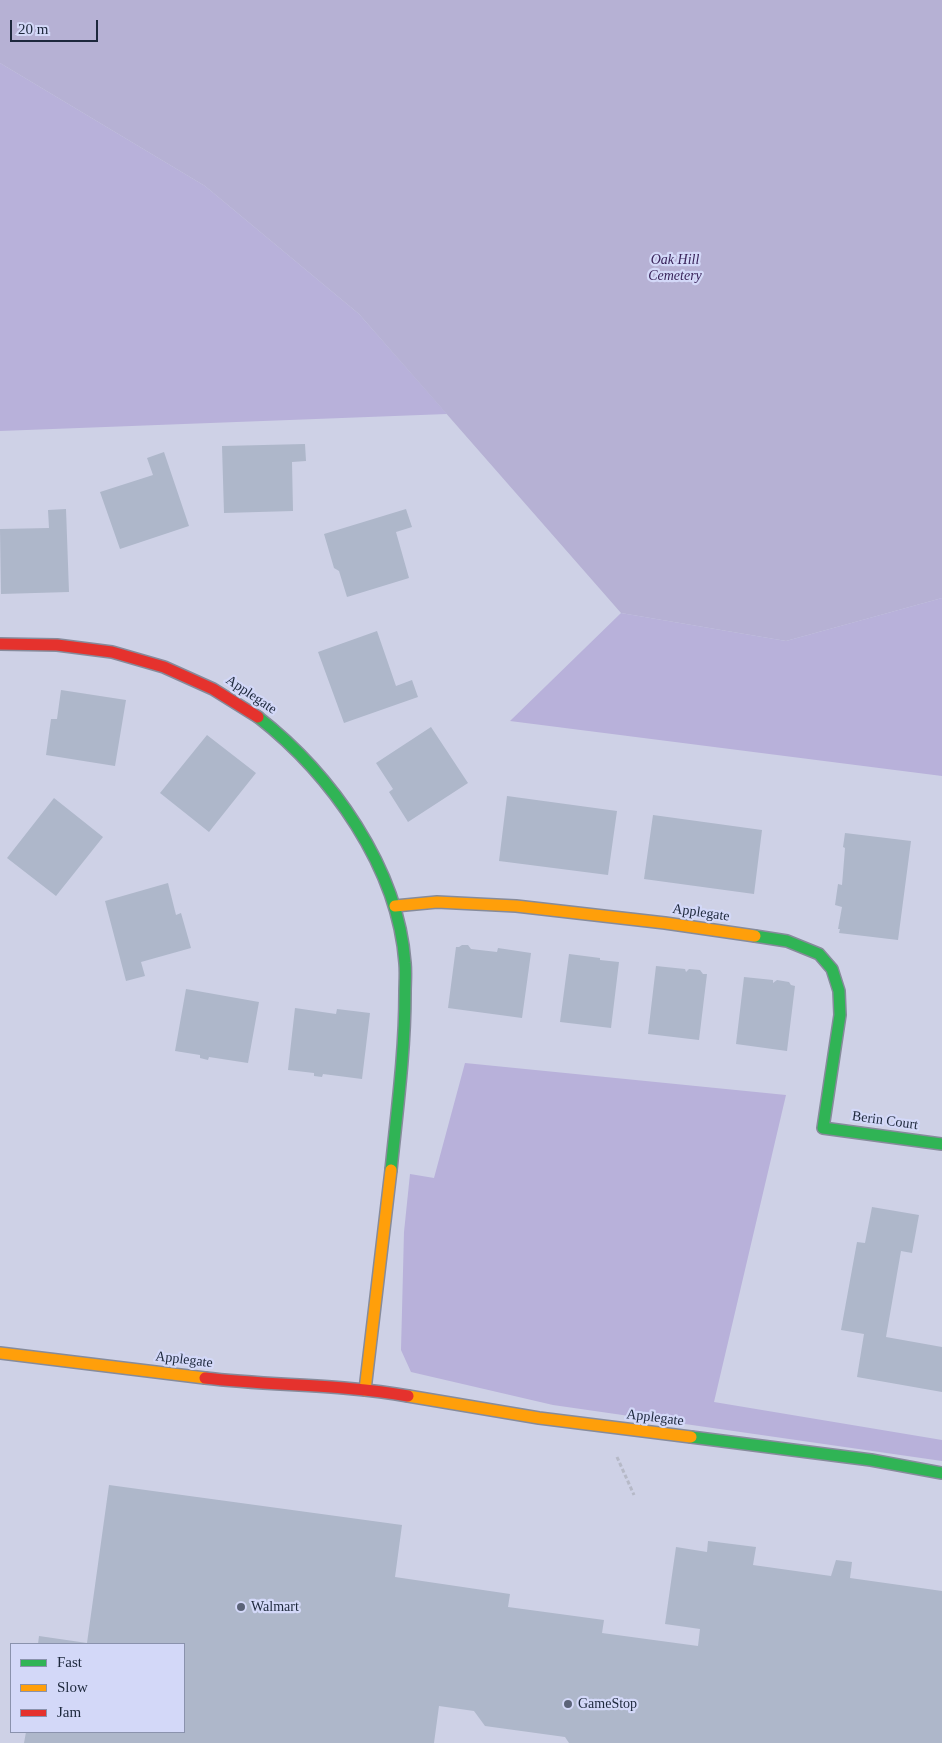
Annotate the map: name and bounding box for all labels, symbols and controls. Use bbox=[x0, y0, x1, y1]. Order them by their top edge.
scale bar bbox=[12, 10, 100, 42]
text: 20 m bbox=[18, 21, 48, 37]
park label: Oak Hill Cemetery bbox=[648, 252, 702, 284]
street label: Applegate bbox=[222, 672, 280, 718]
street label: Applegate bbox=[671, 901, 731, 925]
street label: Berin Court bbox=[851, 1108, 919, 1134]
street label: Applegate bbox=[154, 1348, 214, 1372]
street label: Applegate bbox=[625, 1406, 685, 1430]
place label: Walmart bbox=[251, 1599, 299, 1615]
marker: Walmart bbox=[235, 1601, 247, 1613]
legend bbox=[10, 1643, 185, 1733]
text: Fast bbox=[57, 1654, 82, 1670]
text: Slow bbox=[57, 1679, 88, 1695]
place label: GameStop bbox=[578, 1696, 637, 1712]
marker: GameStop bbox=[562, 1698, 574, 1710]
text: Jam bbox=[57, 1704, 81, 1720]

